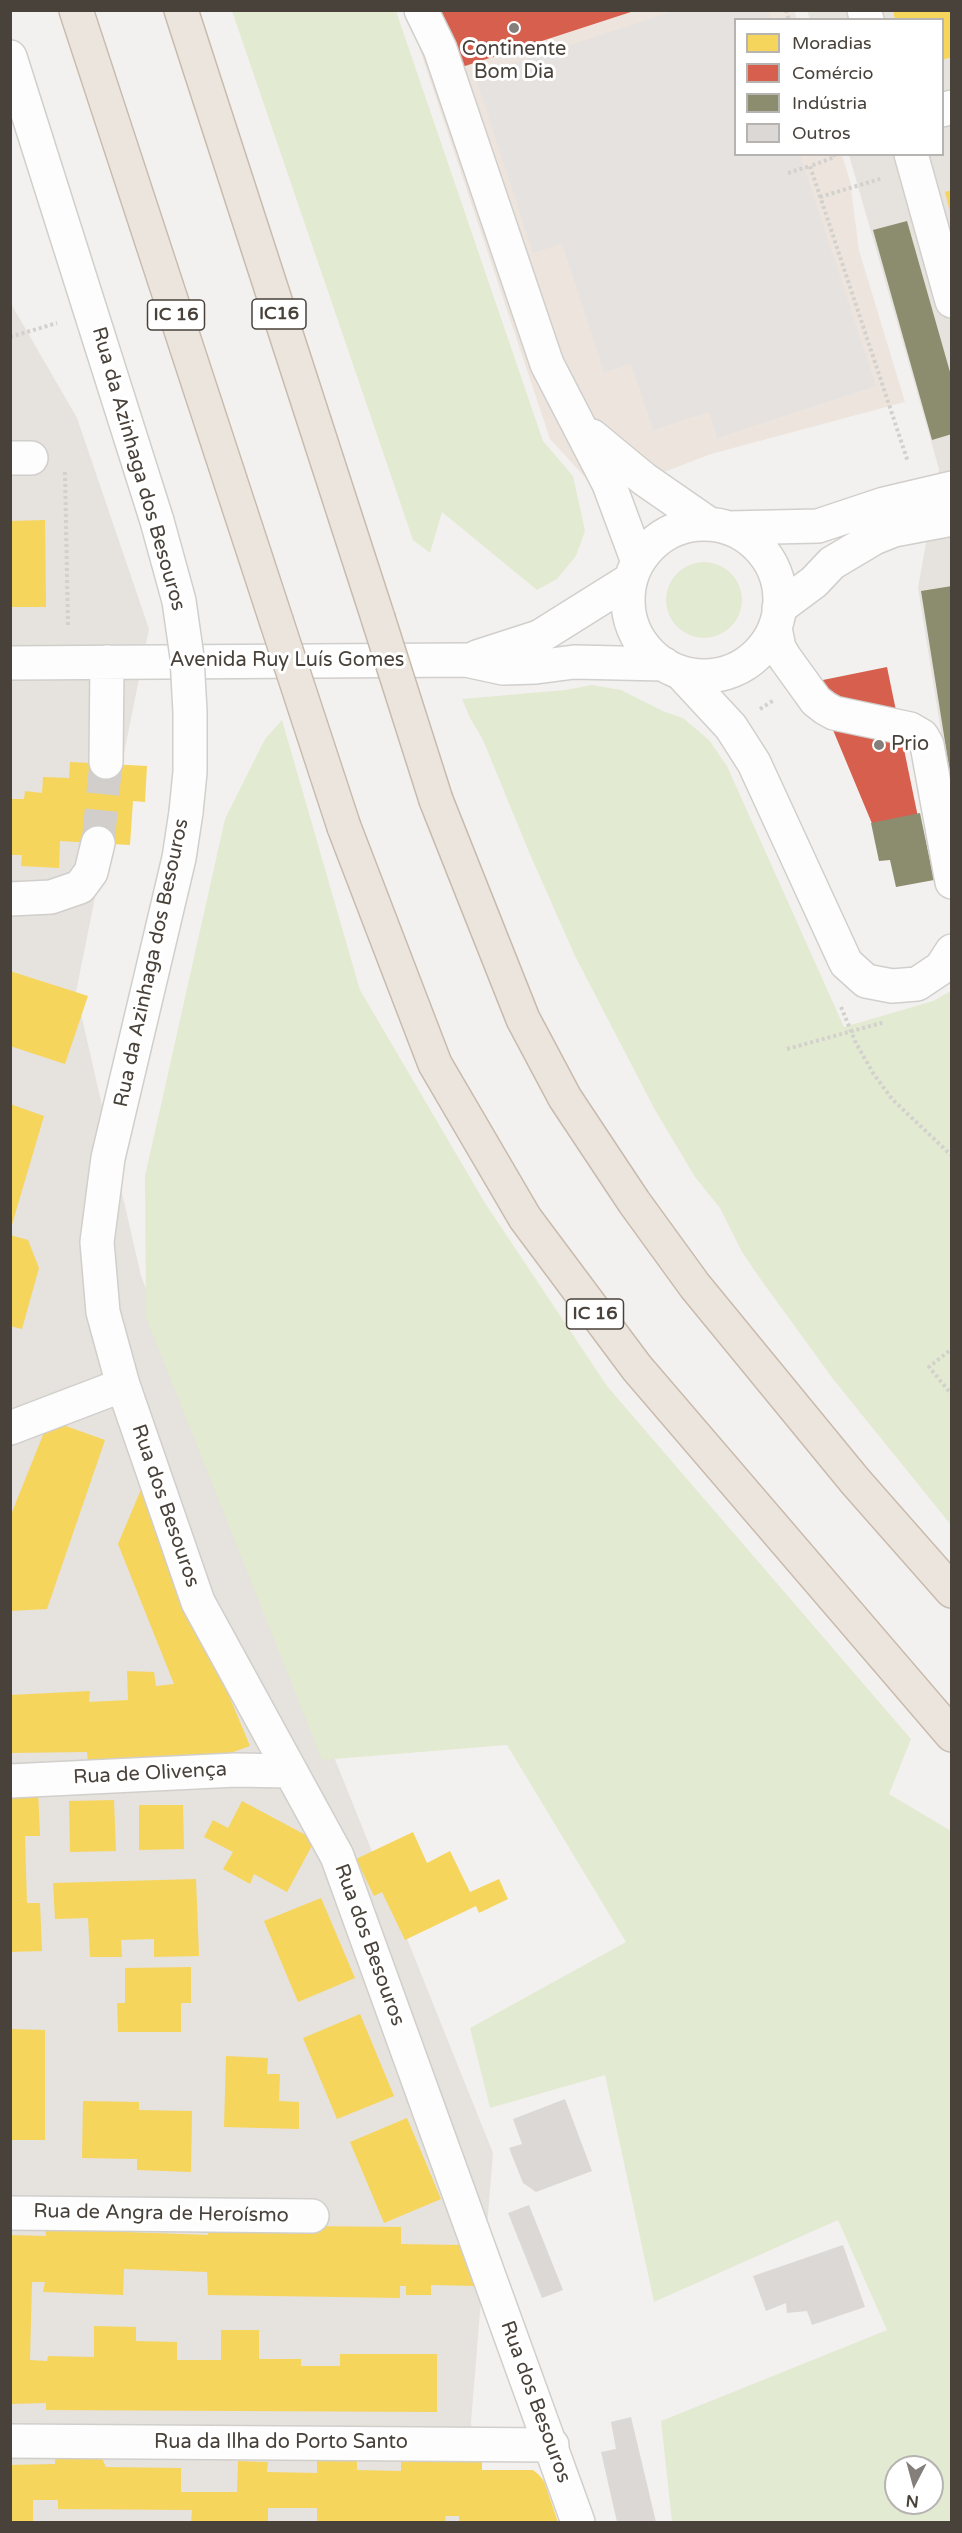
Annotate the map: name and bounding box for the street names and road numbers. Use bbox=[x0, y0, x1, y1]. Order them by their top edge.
road number: IC16 bbox=[252, 299, 306, 329]
road number: IC 16 bbox=[148, 300, 204, 330]
street label: Rua da Azinhaga dos Besouros bbox=[86, 324, 190, 614]
street label: Avenida Ruy Luís Gomes bbox=[170, 649, 404, 673]
street label: Rua da Azinhaga dos Besouros bbox=[110, 817, 194, 1109]
road number: IC 16 bbox=[566, 1299, 624, 1329]
street label: Rua dos Besouros bbox=[126, 1421, 204, 1591]
street label: Rua de Olivença bbox=[73, 1758, 227, 1790]
street label: Rua dos Besouros bbox=[329, 1861, 409, 2029]
street label: Rua de Angra de Heroísmo bbox=[33, 2200, 289, 2228]
street label: Rua dos Besouros bbox=[495, 2318, 575, 2486]
street label: Rua da Ilha do Porto Santo bbox=[154, 2431, 408, 2455]

